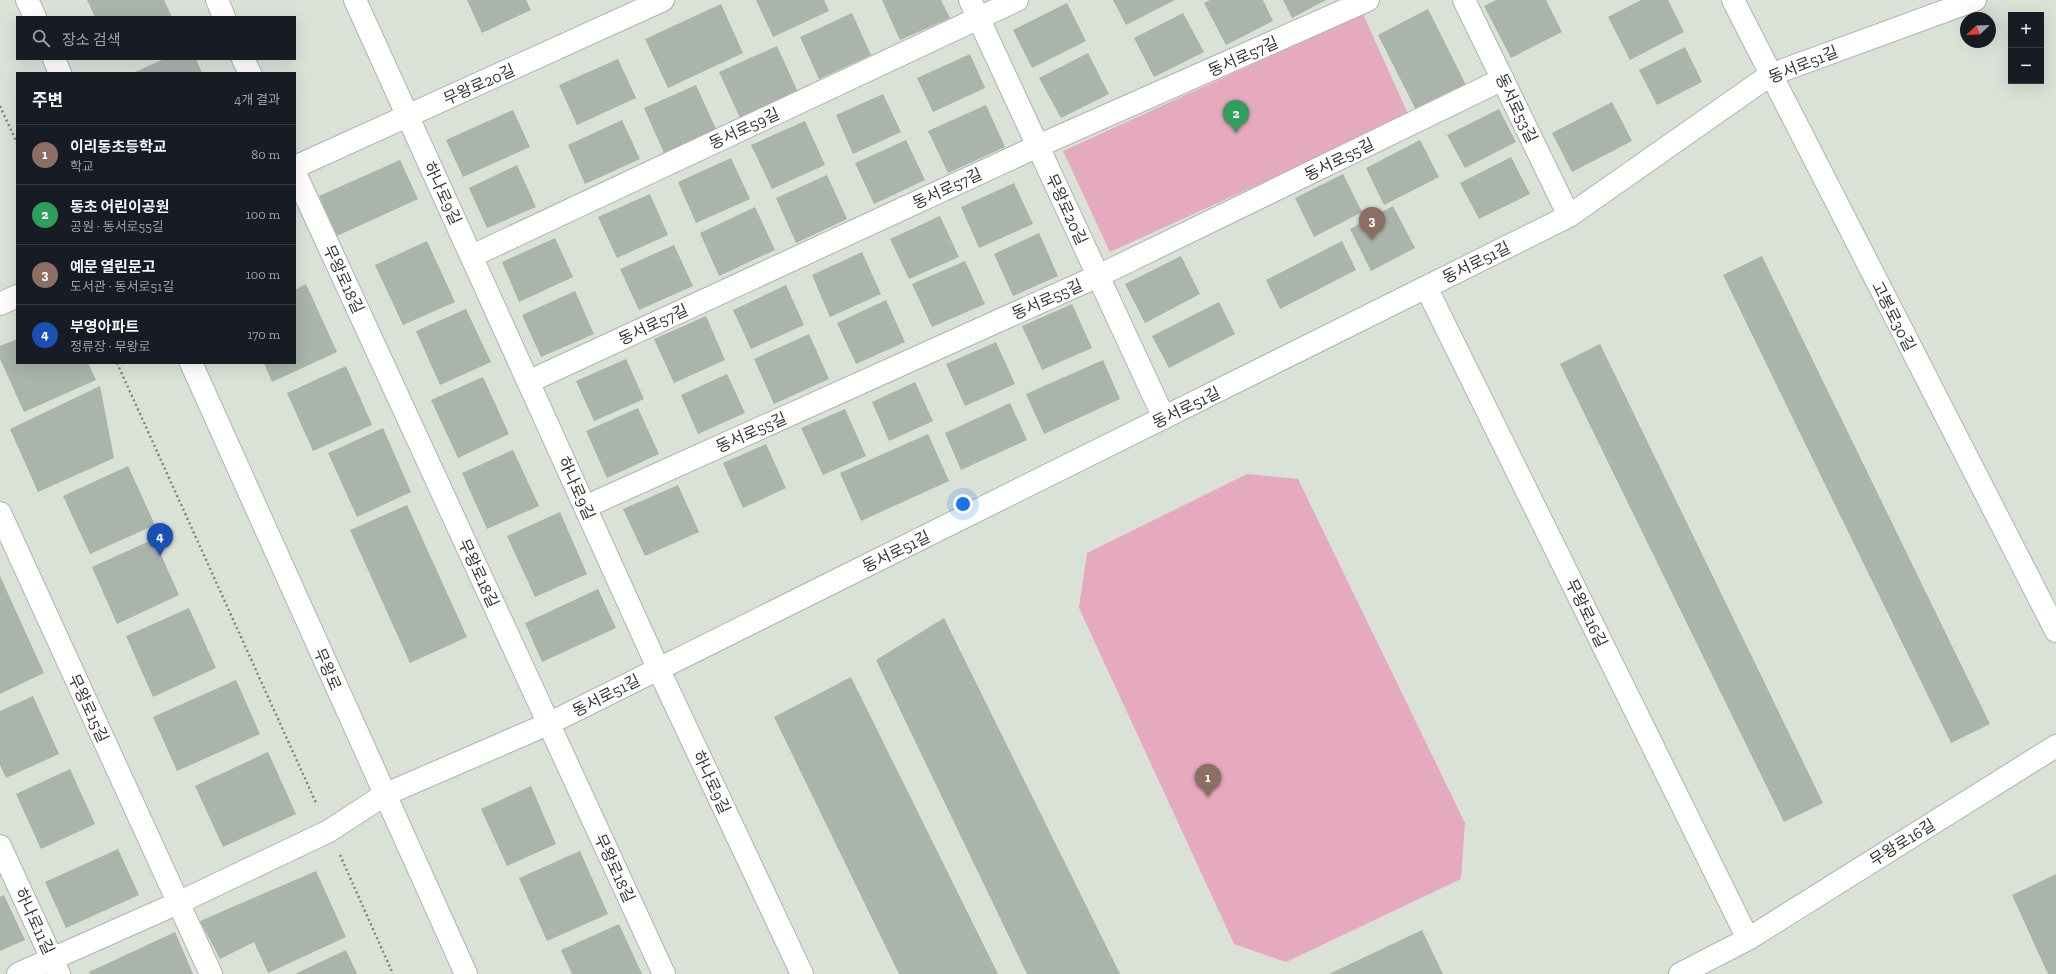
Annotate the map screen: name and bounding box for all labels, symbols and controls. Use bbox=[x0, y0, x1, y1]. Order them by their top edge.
north arrow bbox=[1960, 12, 1996, 48]
map controls bbox=[2008, 12, 2044, 84]
button: + bbox=[2008, 12, 2044, 48]
search box bbox=[16, 16, 296, 60]
icon: search bbox=[30, 27, 52, 49]
text: 장소 검색 bbox=[62, 31, 121, 49]
street label: 동서로57길 bbox=[1205, 33, 1281, 80]
street label: 동서로51길 bbox=[1766, 42, 1841, 87]
button: − bbox=[2008, 48, 2044, 84]
street label: 무왕로20길 bbox=[440, 60, 518, 109]
street label: 동서로53길 bbox=[1492, 70, 1542, 146]
text: 주변 bbox=[32, 90, 63, 110]
text: 4개 결과 bbox=[234, 92, 280, 107]
pin: 2 bbox=[1223, 100, 1249, 133]
street label: 동서로59길 bbox=[706, 104, 782, 153]
street label: 동서로55길 bbox=[1301, 134, 1377, 184]
text: 이리동초등학교 bbox=[70, 138, 167, 156]
text: 1 bbox=[42, 147, 48, 162]
text: 80 m bbox=[251, 147, 280, 162]
text: 학교 bbox=[70, 159, 94, 174]
street label: 하나로9길 bbox=[420, 159, 465, 228]
street label: 동서로57길 bbox=[909, 164, 985, 213]
street label: 무왕로20길 bbox=[1042, 171, 1091, 248]
text: 동초 어린이공원 bbox=[70, 198, 169, 216]
text: 2 bbox=[42, 207, 48, 222]
text: 100 m bbox=[246, 207, 280, 222]
pin: 3 bbox=[1359, 207, 1385, 240]
text: 공원 · 동서로55길 bbox=[70, 219, 164, 234]
street label: 동서로51길 bbox=[1439, 238, 1513, 287]
street label: 무왕로18길 bbox=[319, 242, 368, 317]
text: 예문 열린문고 bbox=[70, 258, 156, 276]
text: 3 bbox=[42, 267, 48, 282]
text: 100 m bbox=[246, 267, 280, 282]
street label: 동서로55길 bbox=[1009, 275, 1085, 323]
street label: 고봉로30길 bbox=[1868, 278, 1919, 354]
text: 도서관 · 동서로51길 bbox=[70, 279, 174, 294]
street label: 동서로57길 bbox=[615, 300, 691, 349]
text: 부영아파트 bbox=[70, 318, 139, 336]
text: 4 bbox=[41, 327, 49, 342]
text: 170 m bbox=[247, 327, 280, 342]
text: 정류장 · 무왕로 bbox=[70, 339, 151, 354]
street label: 동서로51길 bbox=[1149, 383, 1223, 432]
street label: 동서로55길 bbox=[713, 408, 789, 456]
street label: 하나로9길 bbox=[554, 454, 599, 523]
your location bbox=[953, 494, 973, 514]
pin: 4 bbox=[147, 523, 173, 556]
street label: 동서로51길 bbox=[859, 527, 933, 576]
street label: 무왕로18길 bbox=[454, 536, 503, 611]
street label: 무왕로16길 bbox=[1562, 576, 1611, 650]
street label: 무왕로 bbox=[310, 645, 345, 693]
street label: 동서로51길 bbox=[569, 670, 643, 721]
street label: 무왕로15길 bbox=[64, 671, 113, 745]
street label: 하나로9길 bbox=[689, 748, 734, 817]
pin: 1 bbox=[1195, 764, 1221, 797]
street label: 무왕로16길 bbox=[1866, 815, 1938, 870]
street label: 무왕로18길 bbox=[590, 831, 639, 906]
street label: 하나로11길 bbox=[11, 885, 58, 957]

